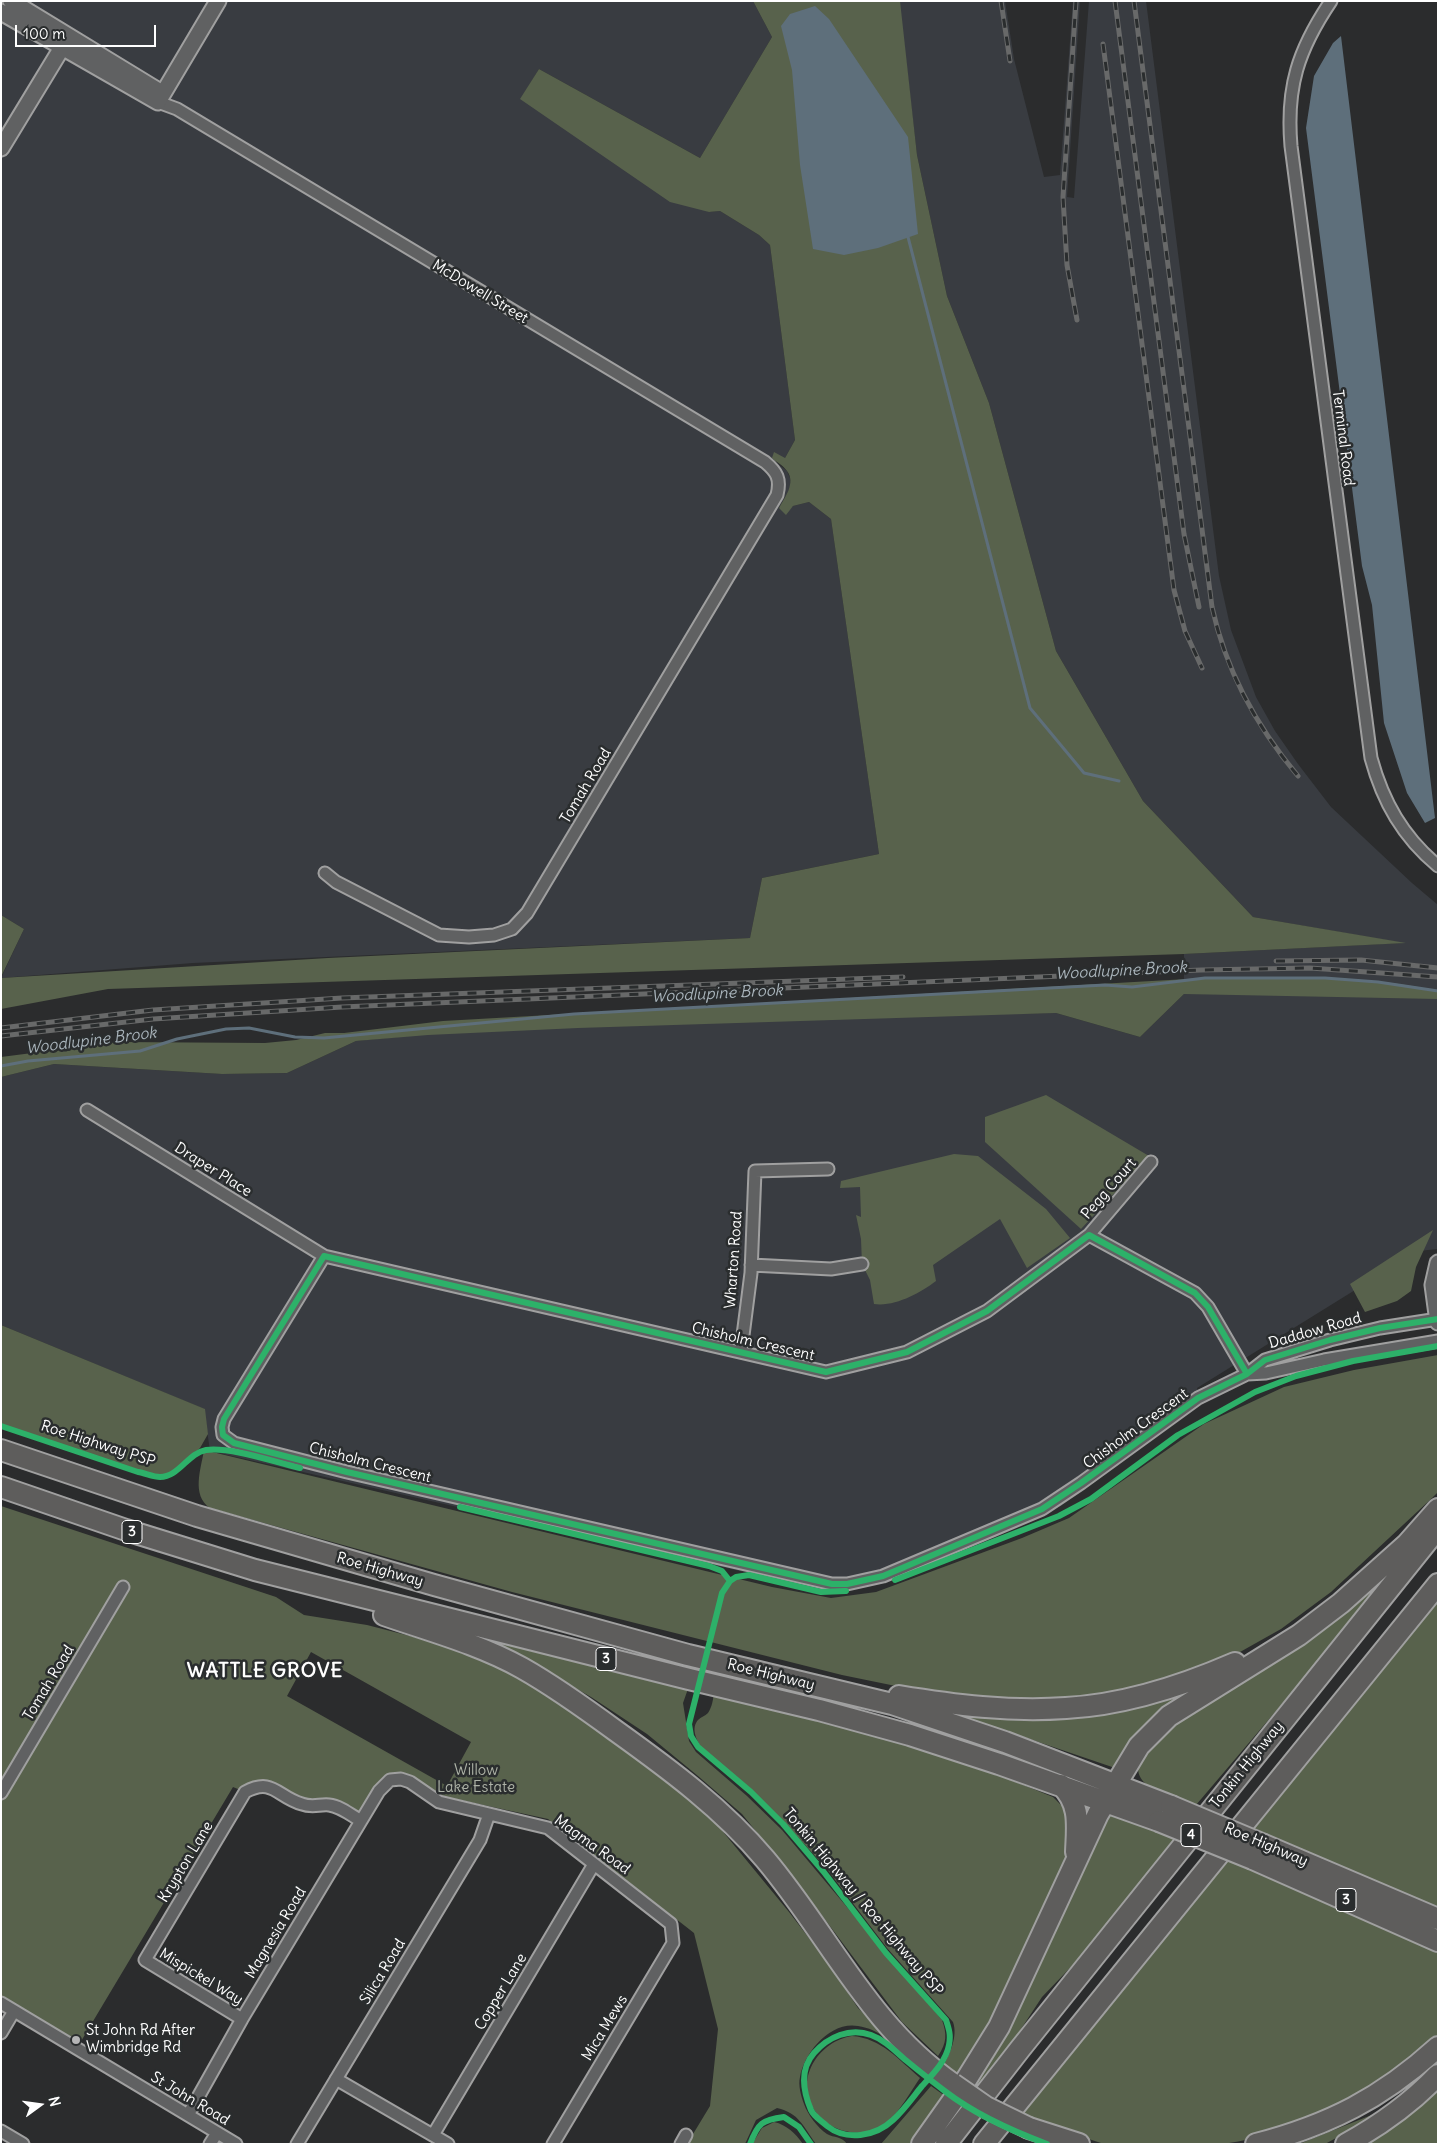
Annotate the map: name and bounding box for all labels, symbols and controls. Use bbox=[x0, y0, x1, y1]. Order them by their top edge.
scale bar bbox=[18, 15, 159, 47]
text: 100 m bbox=[23, 24, 65, 43]
street label: McDowell Street bbox=[429, 256, 531, 328]
street label: Terminal Road bbox=[1328, 389, 1358, 487]
street label: Tomah Road bbox=[557, 745, 615, 827]
water label: Woodlupine Brook bbox=[1055, 958, 1187, 984]
water label: Woodlupine Brook bbox=[651, 981, 783, 1007]
water label: Woodlupine Brook bbox=[24, 1023, 158, 1059]
street label: Draper Place bbox=[171, 1139, 255, 1201]
street label: Pegg Court bbox=[1078, 1155, 1140, 1223]
street label: Wharton Road bbox=[722, 1211, 746, 1309]
street label: Daddow Road bbox=[1267, 1309, 1363, 1353]
street label: Chisholm Crescent bbox=[690, 1319, 816, 1365]
street label: Chisholm Crescent bbox=[1080, 1385, 1192, 1473]
street label: Roe Highway PSP bbox=[38, 1417, 158, 1471]
street label: Chisholm Crescent bbox=[307, 1439, 433, 1487]
road number: 3 bbox=[122, 1520, 142, 1544]
street label: Roe Highway bbox=[335, 1549, 425, 1591]
street label: Tomah Road bbox=[20, 1642, 78, 1724]
road number: 3 bbox=[596, 1648, 616, 1670]
street label: Roe Highway bbox=[725, 1655, 817, 1695]
district label: WATTLE GROVE bbox=[185, 1659, 345, 1683]
street label: Tonkin Highway bbox=[1206, 1718, 1288, 1812]
park label: Willow Lake Estate bbox=[437, 1762, 515, 1797]
street label: Tonkin Highway / Roe Highway PSP bbox=[779, 1805, 947, 1999]
street label: Magma Road bbox=[551, 1811, 633, 1879]
street label: Krypton Lane bbox=[155, 1818, 217, 1906]
street label: Roe Highway bbox=[1221, 1819, 1311, 1871]
road number: 4 bbox=[1181, 1824, 1201, 1846]
street label: Magnesia Road bbox=[242, 1884, 310, 1982]
road number: 3 bbox=[1336, 1888, 1356, 1912]
street label: Silica Road bbox=[356, 1936, 410, 2008]
street label: Mispickel Way bbox=[156, 1945, 246, 2009]
street label: Copper Lane bbox=[471, 1950, 531, 2034]
street label: Mica Mews bbox=[578, 1992, 632, 2064]
place label: St John Rd After Wimbridge Rd bbox=[86, 2022, 195, 2057]
marker: St John Rd After Wimbridge Rd bbox=[70, 2034, 82, 2046]
street label: St John Road bbox=[147, 2068, 233, 2130]
north arrow bbox=[15, 2080, 65, 2130]
text: N bbox=[45, 2094, 64, 2108]

